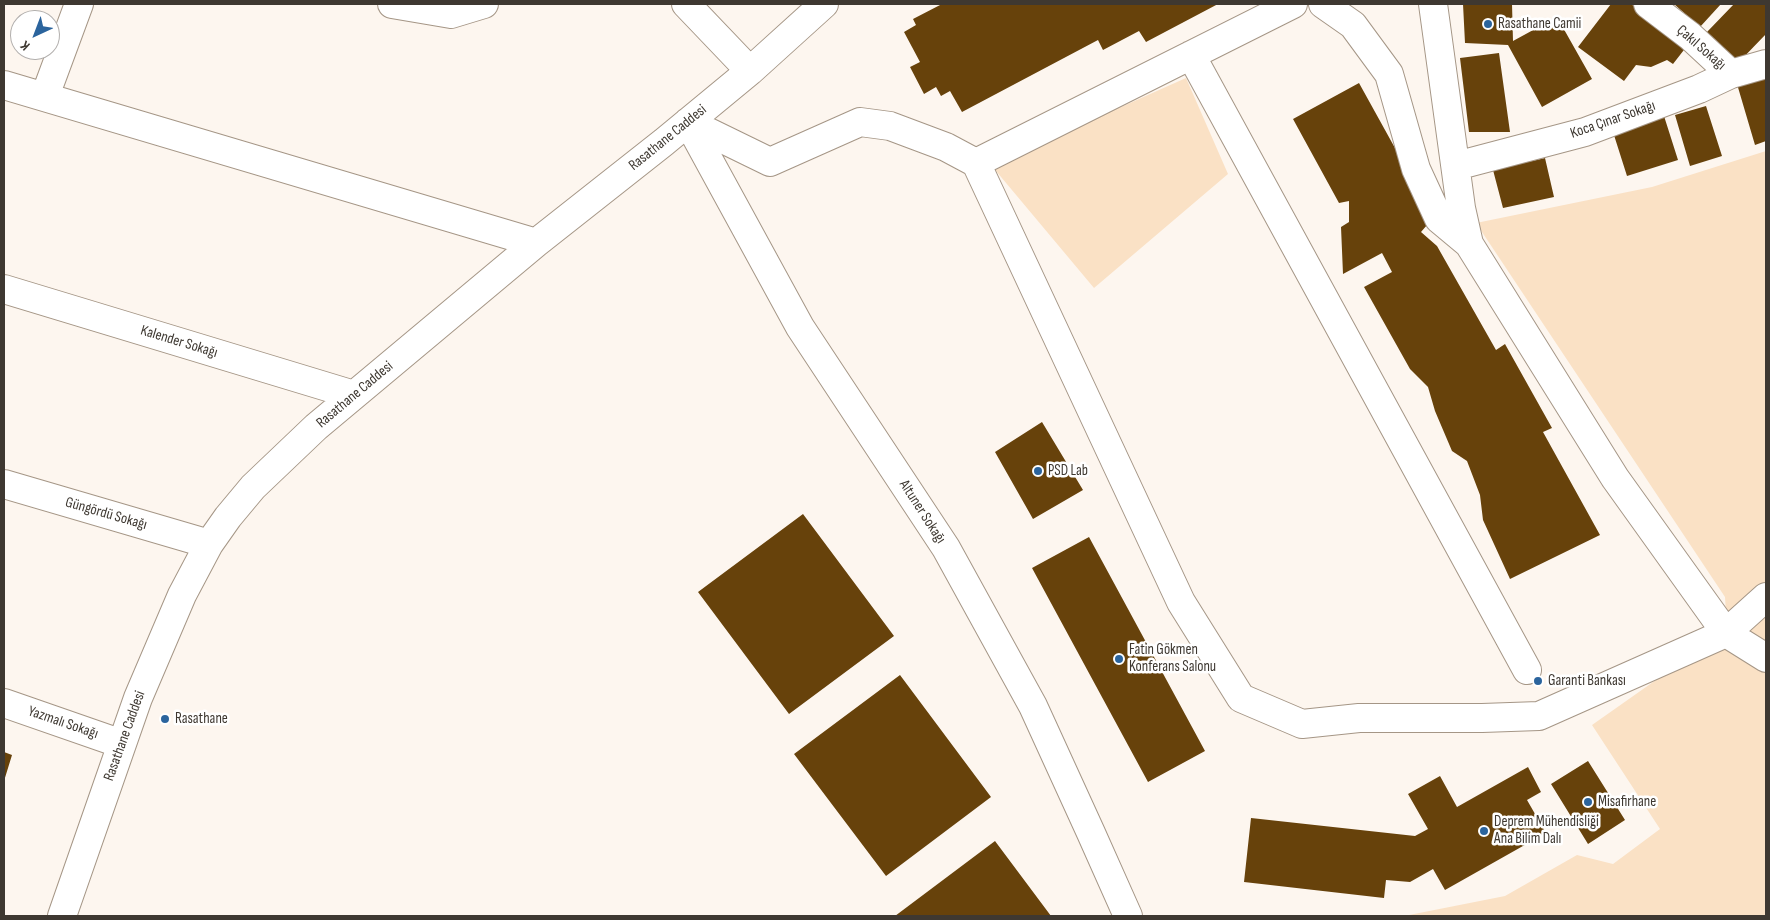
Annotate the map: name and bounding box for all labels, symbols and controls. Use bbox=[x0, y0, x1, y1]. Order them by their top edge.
north arrow bbox=[10, 10, 60, 60]
place label: Rasathane Camii bbox=[1498, 15, 1581, 33]
marker: Rasathane Camii bbox=[1482, 18, 1494, 30]
street label: Çakıl Sokağı bbox=[1673, 22, 1729, 74]
text: K bbox=[17, 37, 33, 54]
street label: Koca Çınar Sokağı bbox=[1568, 97, 1658, 143]
street label: Rasathane Caddesi bbox=[626, 101, 710, 175]
street label: Kalender Sokağı bbox=[138, 322, 220, 362]
street label: Rasathane Caddesi bbox=[313, 358, 397, 432]
place label: PSD Lab bbox=[1048, 462, 1088, 480]
marker: PSD Lab bbox=[1032, 465, 1044, 477]
street label: Altuner Sokağı bbox=[895, 477, 949, 547]
street label: Güngördü Sokağı bbox=[63, 494, 149, 534]
place label: Fatin Gökmen Konferans Salonu bbox=[1129, 641, 1216, 676]
marker: Fatin Gökmen Konferans Salonu bbox=[1113, 653, 1125, 665]
place label: Garanti Bankası bbox=[1548, 672, 1626, 690]
marker: Garanti Bankası bbox=[1532, 675, 1544, 687]
street label: Rasathane Caddesi bbox=[100, 688, 150, 784]
street label: Yazmalı Sokağı bbox=[26, 703, 100, 743]
place label: Rasathane bbox=[175, 710, 228, 728]
marker: Rasathane bbox=[159, 713, 171, 725]
place label: Misafirhane bbox=[1598, 793, 1656, 811]
marker: Misafirhane bbox=[1582, 796, 1594, 808]
place label: Deprem Mühendisliği Ana Bilim Dalı bbox=[1494, 813, 1599, 848]
marker: Deprem Mühendisliği Ana Bilim Dalı bbox=[1478, 825, 1490, 837]

